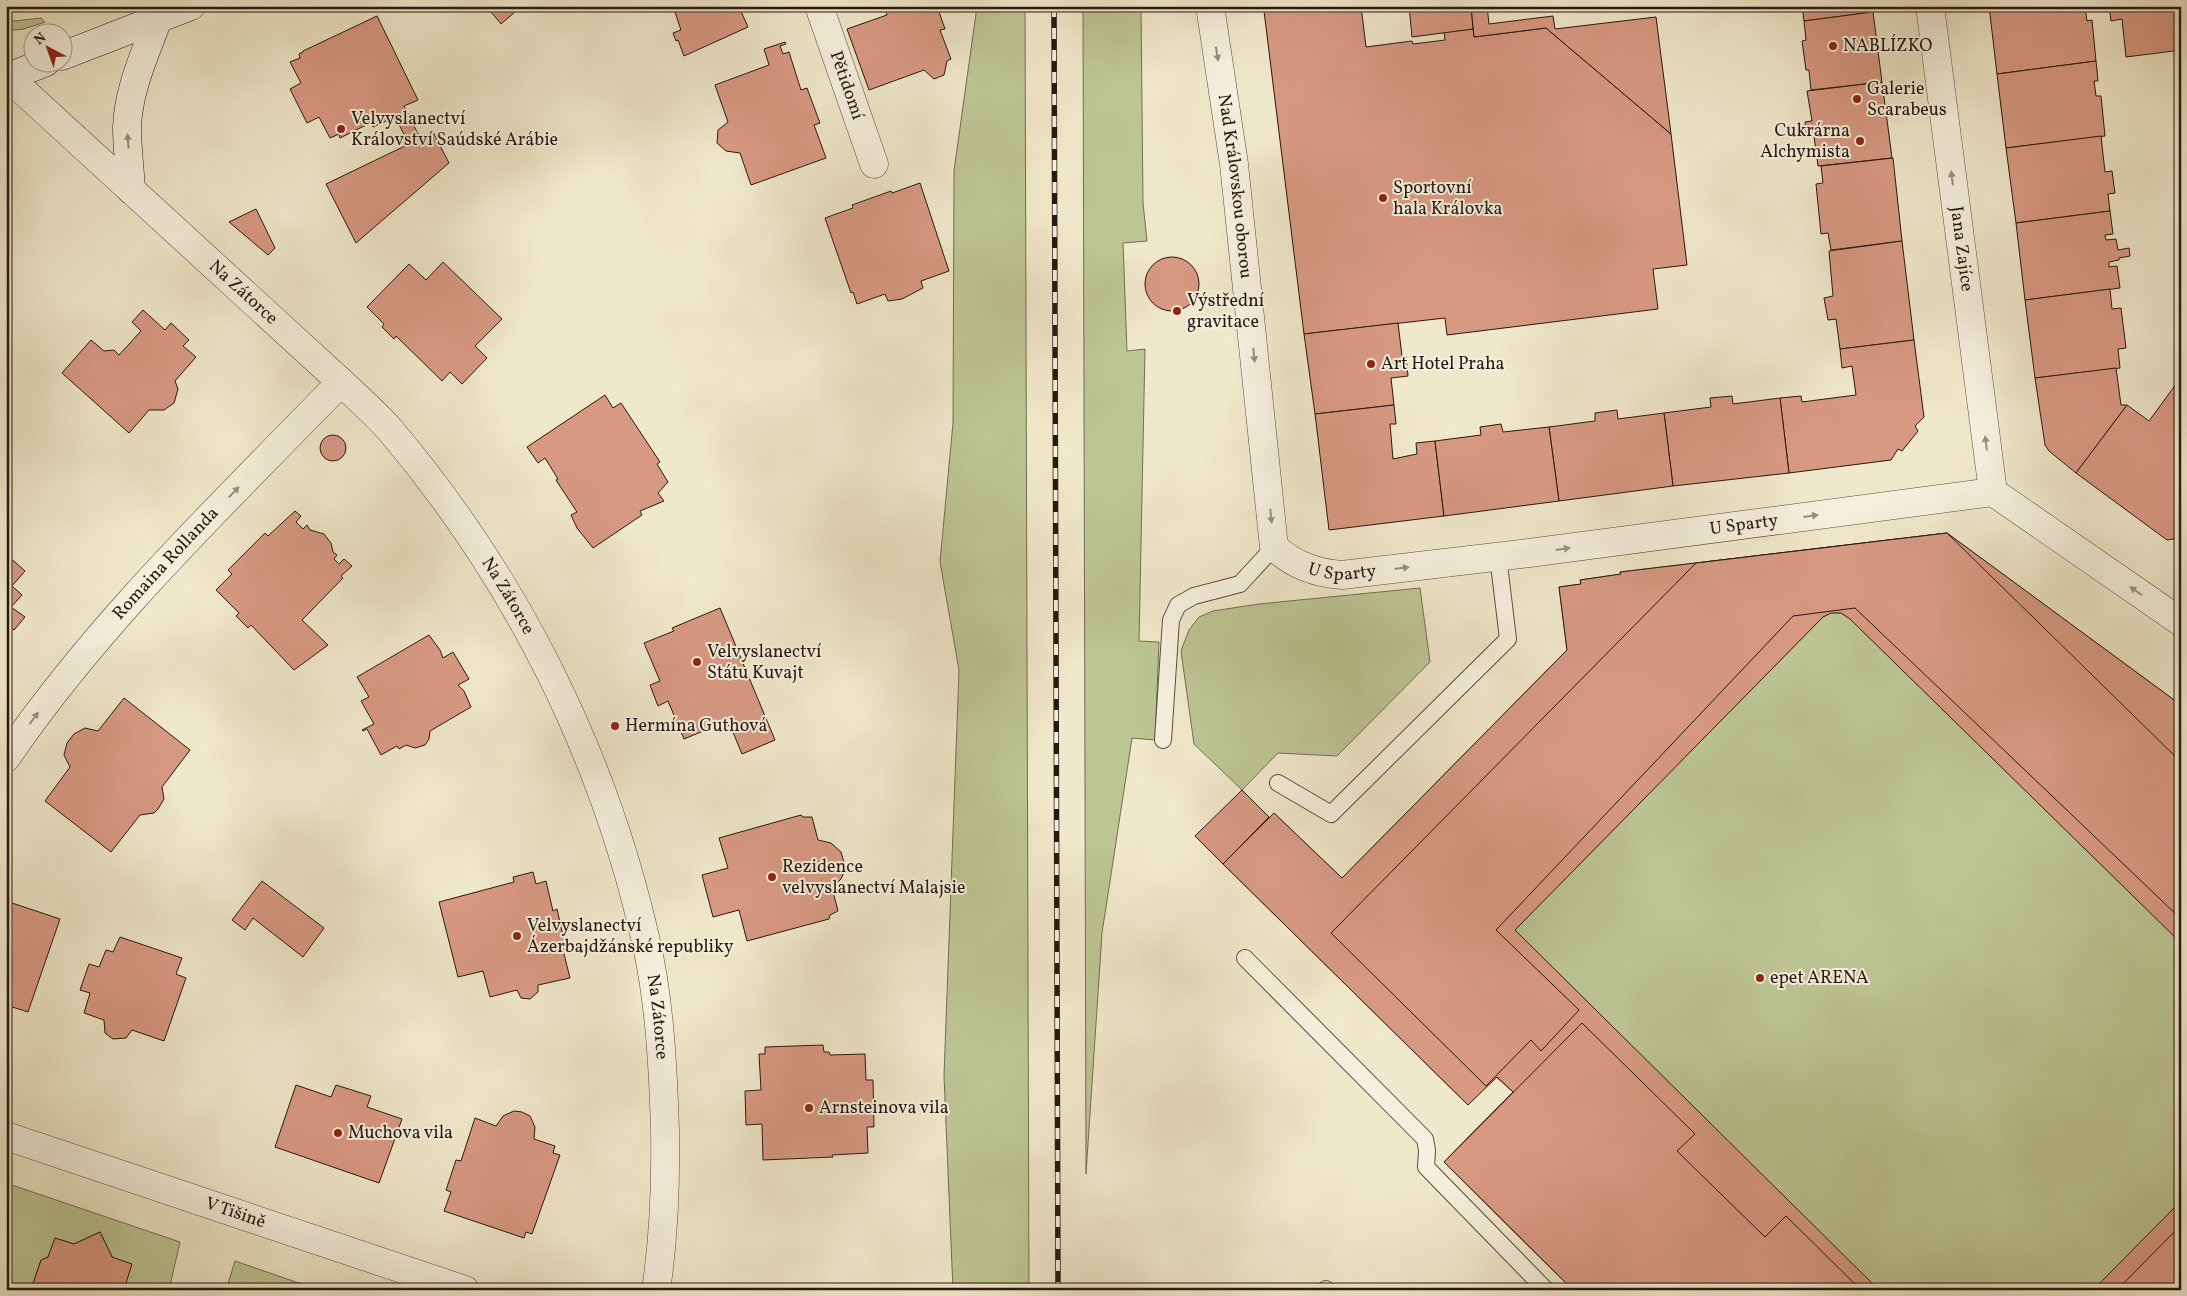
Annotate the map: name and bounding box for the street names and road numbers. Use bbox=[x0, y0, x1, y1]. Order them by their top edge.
street label: Pětidomí bbox=[823, 47, 870, 124]
street label: Nad Královskou oborou bbox=[1211, 92, 1258, 280]
street label: Jana Zajíce bbox=[1944, 205, 1979, 293]
street label: Na Zátorce bbox=[203, 254, 283, 331]
street label: Romaina Rollanda bbox=[107, 501, 225, 626]
street label: U Sparty bbox=[1708, 508, 1780, 542]
street label: Na Zátorce bbox=[475, 552, 541, 639]
street label: U Sparty bbox=[1305, 556, 1378, 588]
street label: Na Zátorce bbox=[640, 972, 674, 1060]
street label: V Tišině bbox=[202, 1191, 269, 1235]

